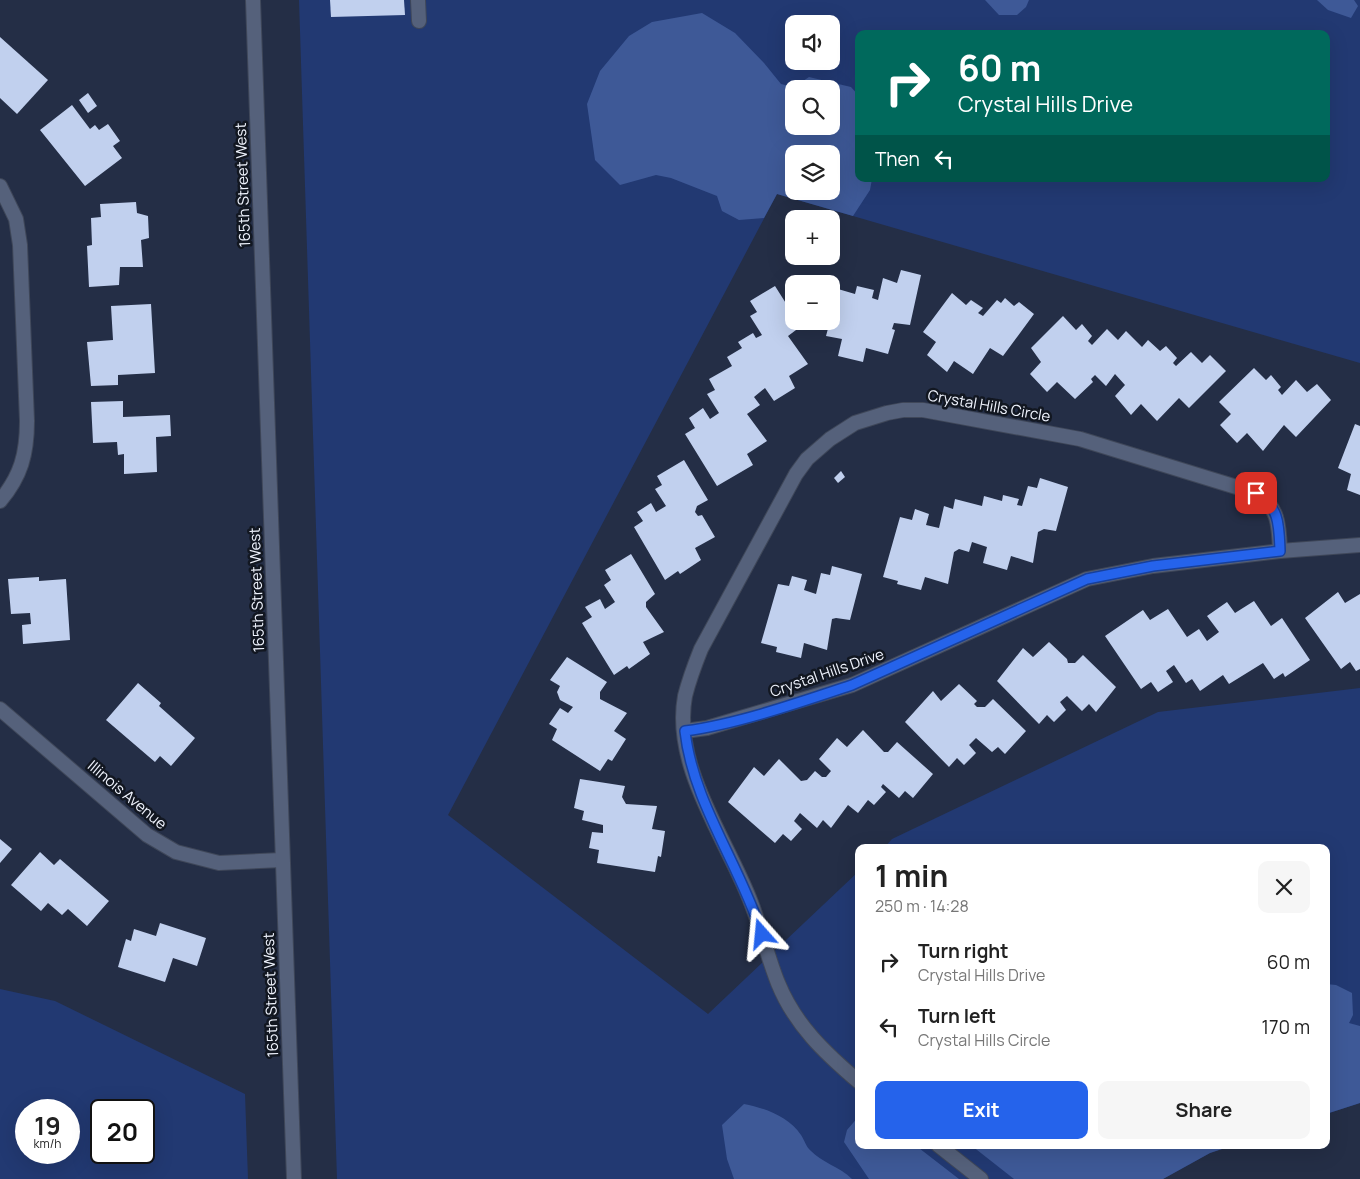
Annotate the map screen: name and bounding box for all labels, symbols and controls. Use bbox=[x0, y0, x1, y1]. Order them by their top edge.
map controls bbox=[785, 15, 840, 330]
button: sound bbox=[785, 15, 840, 70]
text: 60 m bbox=[958, 44, 1041, 92]
icon: right bbox=[875, 50, 940, 115]
button: search bbox=[785, 80, 840, 135]
text: Crystal Hills Drive bbox=[958, 89, 1133, 119]
street label: 165th Street West bbox=[230, 122, 255, 248]
button: layers bbox=[785, 145, 840, 200]
icon: left bbox=[930, 145, 958, 173]
text: Then bbox=[875, 146, 920, 172]
button: + bbox=[785, 210, 840, 265]
button: − bbox=[785, 275, 840, 330]
street label: Crystal Hills Circle bbox=[926, 384, 1052, 427]
pin bbox=[1235, 472, 1277, 514]
icon: arrive bbox=[1242, 479, 1270, 507]
street label: 165th Street West bbox=[244, 527, 269, 653]
street label: Crystal Hills Drive bbox=[767, 643, 887, 702]
street label: Illinois Avenue bbox=[83, 755, 172, 834]
text: 1 min bbox=[875, 855, 948, 896]
button: close bbox=[1258, 861, 1310, 913]
text: 250 m · 14:28 bbox=[875, 895, 969, 917]
position arrow bbox=[735, 907, 787, 959]
street label: 165th Street West bbox=[258, 932, 283, 1058]
text: Turn right bbox=[918, 938, 1008, 964]
icon: right bbox=[875, 948, 903, 976]
text: 60 m bbox=[1267, 949, 1310, 975]
text: Crystal Hills Drive bbox=[918, 964, 1045, 986]
text: Turn left bbox=[918, 1003, 996, 1029]
icon: left bbox=[875, 1013, 903, 1041]
text: 170 m bbox=[1262, 1014, 1310, 1040]
text: Crystal Hills Circle bbox=[918, 1029, 1050, 1051]
button: Exit bbox=[875, 1081, 1088, 1139]
button: Share bbox=[1098, 1081, 1310, 1139]
speed limit sign: 20 bbox=[90, 1099, 155, 1164]
text: 19 bbox=[34, 1108, 61, 1143]
text: km/h bbox=[34, 1135, 61, 1152]

